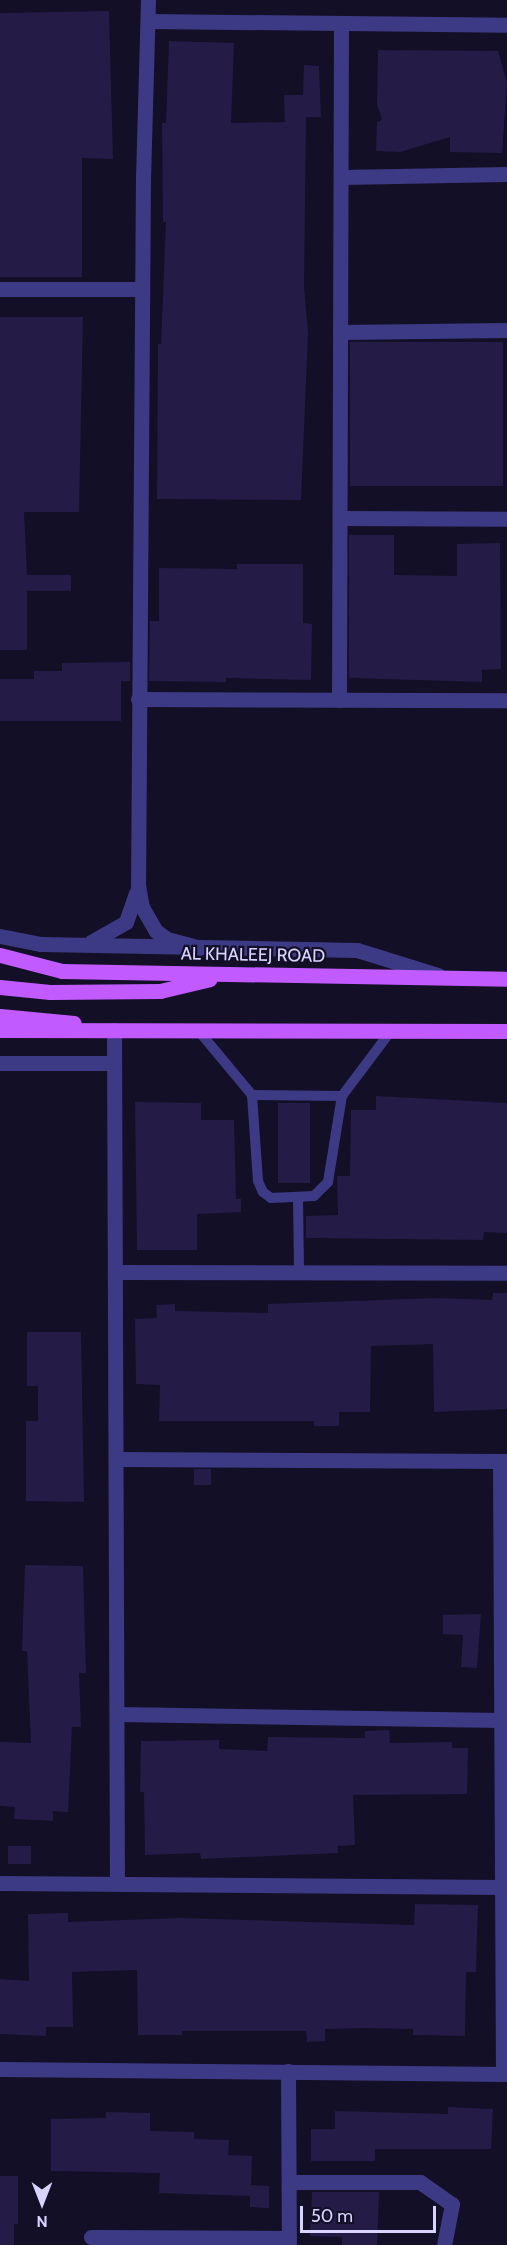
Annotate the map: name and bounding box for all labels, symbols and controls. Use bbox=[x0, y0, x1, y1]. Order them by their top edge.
street label: AL KHALEEJ ROAD bbox=[181, 943, 325, 967]
north arrow bbox=[12, 2173, 72, 2233]
scale bar bbox=[303, 2194, 440, 2232]
text: 50 m bbox=[311, 2205, 353, 2227]
text: N bbox=[36, 2212, 48, 2231]

